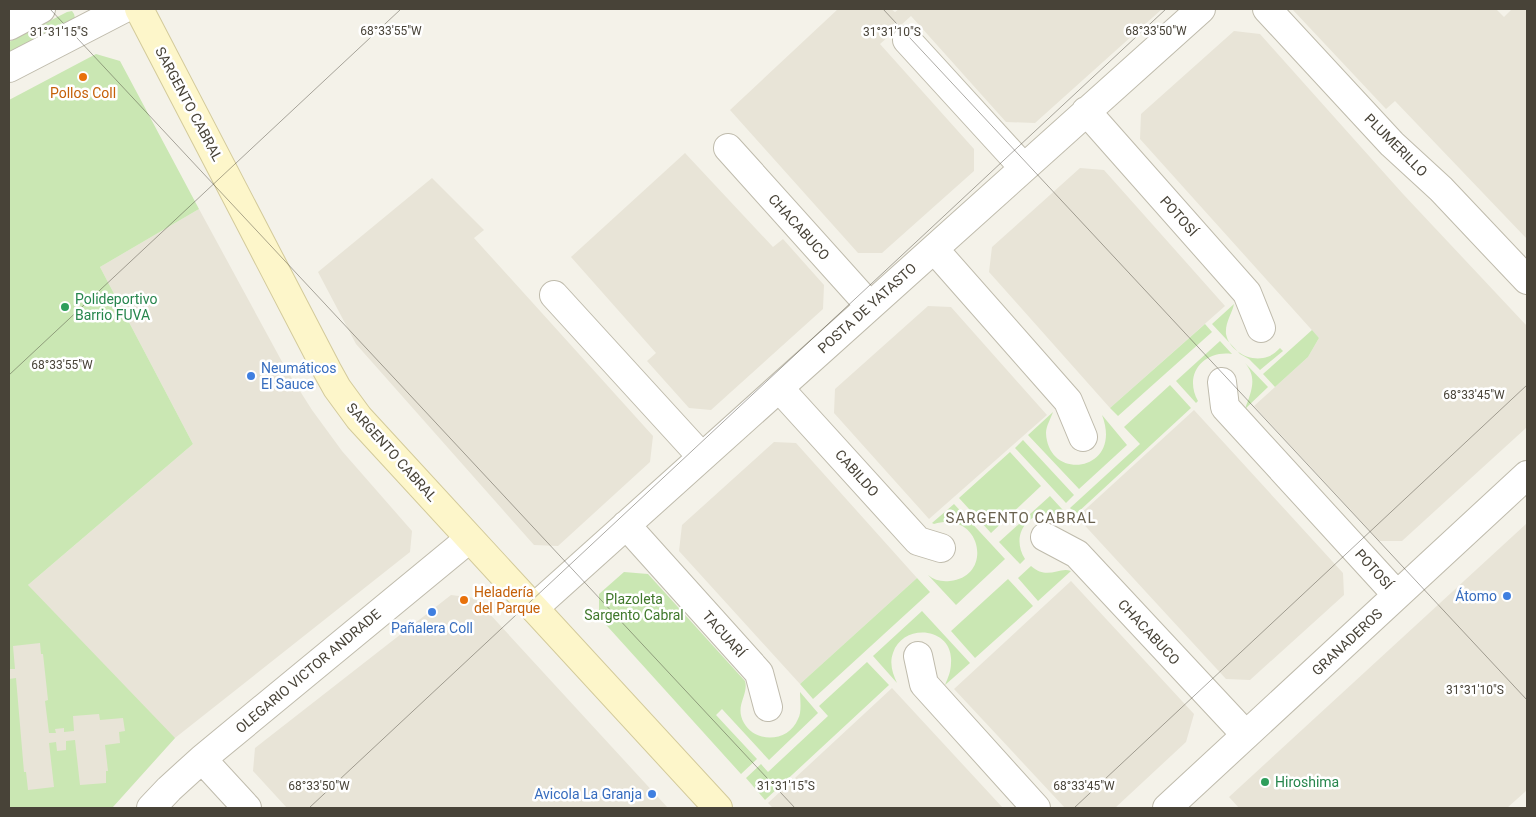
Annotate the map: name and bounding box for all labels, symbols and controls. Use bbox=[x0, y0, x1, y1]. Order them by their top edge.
text: 68°33'55"W bbox=[360, 24, 422, 38]
text: 68°33'50"W bbox=[1125, 24, 1187, 38]
text: 31°31'15"S bbox=[30, 25, 88, 39]
text: 31°31'10"S bbox=[863, 25, 921, 39]
street label: SARGENTO CABRAL bbox=[152, 44, 226, 164]
marker: Pollos Coll bbox=[77, 71, 89, 83]
place label: Pollos Coll bbox=[50, 85, 116, 101]
street label: PLUMERILLO bbox=[1361, 110, 1431, 180]
street label: CHACABUCO bbox=[765, 191, 833, 263]
street label: POTOSÍ bbox=[1157, 192, 1203, 240]
street label: POSTA DE YATASTO bbox=[814, 260, 920, 356]
place label: Polideportivo Barrio FUVA bbox=[75, 291, 157, 323]
marker: Polideportivo Barrio FUVA bbox=[59, 301, 71, 313]
text: 68°33'55"W bbox=[31, 358, 93, 372]
place label: Neumáticos El Sauce bbox=[261, 360, 337, 392]
marker: Neumáticos El Sauce bbox=[245, 370, 257, 382]
text: 68°33'45"W bbox=[1443, 388, 1505, 402]
street label: SARGENTO CABRAL bbox=[344, 399, 441, 505]
street label: CABILDO bbox=[832, 446, 882, 500]
district label: SARGENTO CABRAL bbox=[946, 509, 1096, 527]
street label: POTOSÍ bbox=[1352, 545, 1398, 593]
place label: Heladería del Parque bbox=[474, 584, 540, 616]
place label: Átomo bbox=[1455, 587, 1497, 604]
marker: Átomo bbox=[1501, 590, 1513, 602]
park label: Plazoleta Sargento Cabral bbox=[584, 591, 684, 623]
marker: Heladería del Parque bbox=[458, 594, 470, 606]
street label: CHACABUCO bbox=[1115, 596, 1183, 668]
street label: GRANADEROS bbox=[1309, 605, 1385, 679]
street label: OLEGARIO VICTOR ANDRADE bbox=[232, 606, 384, 736]
marker: Pañalera Coll bbox=[426, 606, 438, 618]
street label: TACUARÍ bbox=[699, 607, 750, 661]
place label: Pañalera Coll bbox=[391, 620, 473, 636]
text: 31°31'10"S bbox=[1446, 683, 1504, 697]
place label: Hiroshima bbox=[1275, 774, 1339, 790]
marker: Hiroshima bbox=[1259, 776, 1271, 788]
text: 68°33'50"W bbox=[288, 779, 350, 793]
text: 31°31'15"S bbox=[757, 779, 815, 793]
text: 68°33'45"W bbox=[1053, 779, 1115, 793]
place label: Avicola La Granja bbox=[534, 786, 642, 802]
marker: Avicola La Granja bbox=[646, 788, 658, 800]

